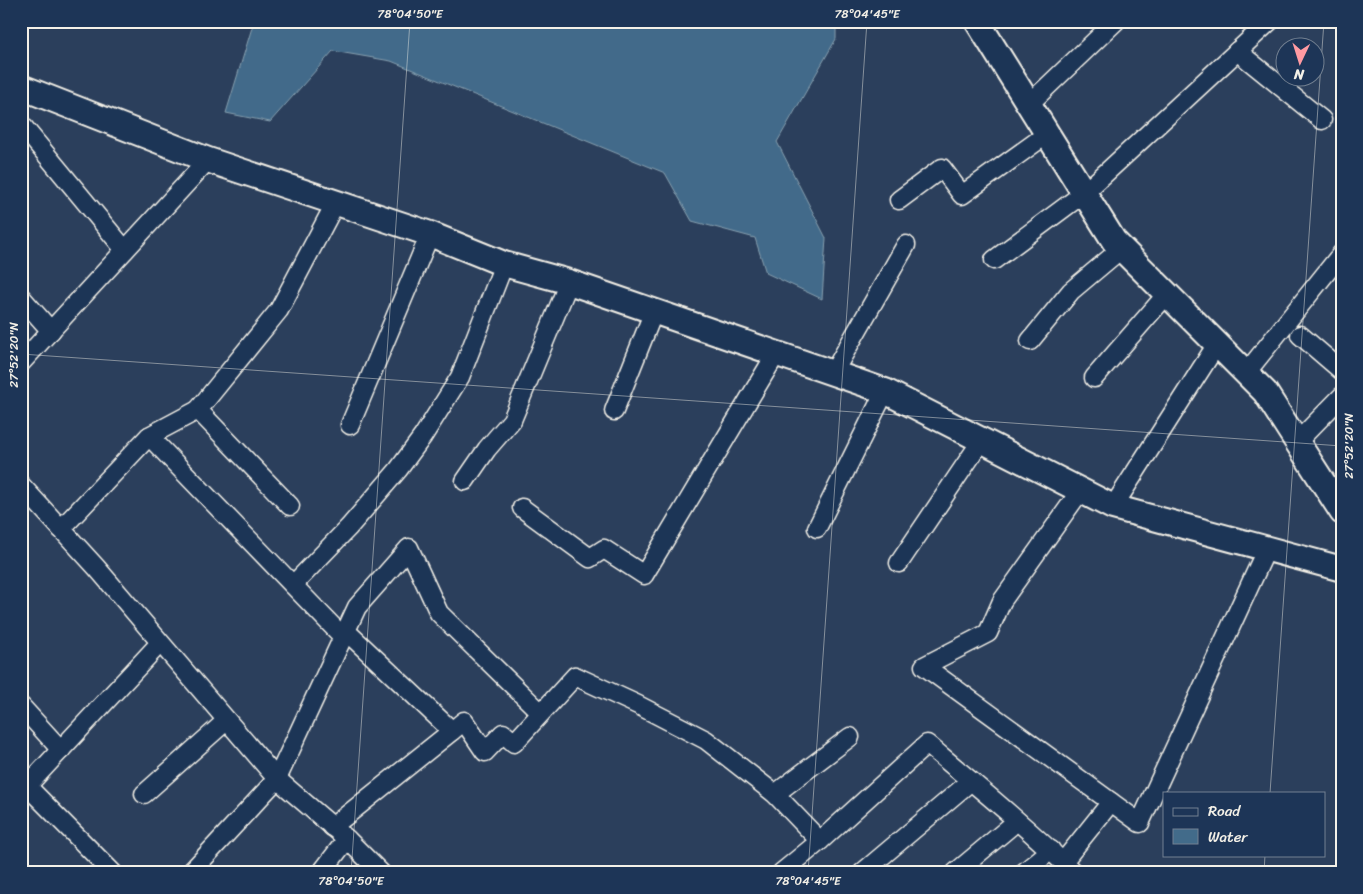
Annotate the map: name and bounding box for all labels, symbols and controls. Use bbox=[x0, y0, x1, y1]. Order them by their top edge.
text: 78°04'50"E bbox=[377, 3, 444, 25]
text: 78°04'45"E bbox=[834, 3, 901, 25]
north arrow bbox=[1276, 38, 1326, 88]
text: N bbox=[1293, 62, 1306, 87]
text: 27°52'20"N bbox=[3, 322, 25, 388]
text: 27°52'20"N bbox=[1338, 413, 1360, 479]
legend bbox=[1163, 792, 1326, 856]
text: Road bbox=[1208, 798, 1241, 824]
text: Water bbox=[1208, 824, 1248, 850]
text: 78°04'50"E bbox=[318, 870, 385, 892]
text: 78°04'45"E bbox=[775, 870, 842, 892]

